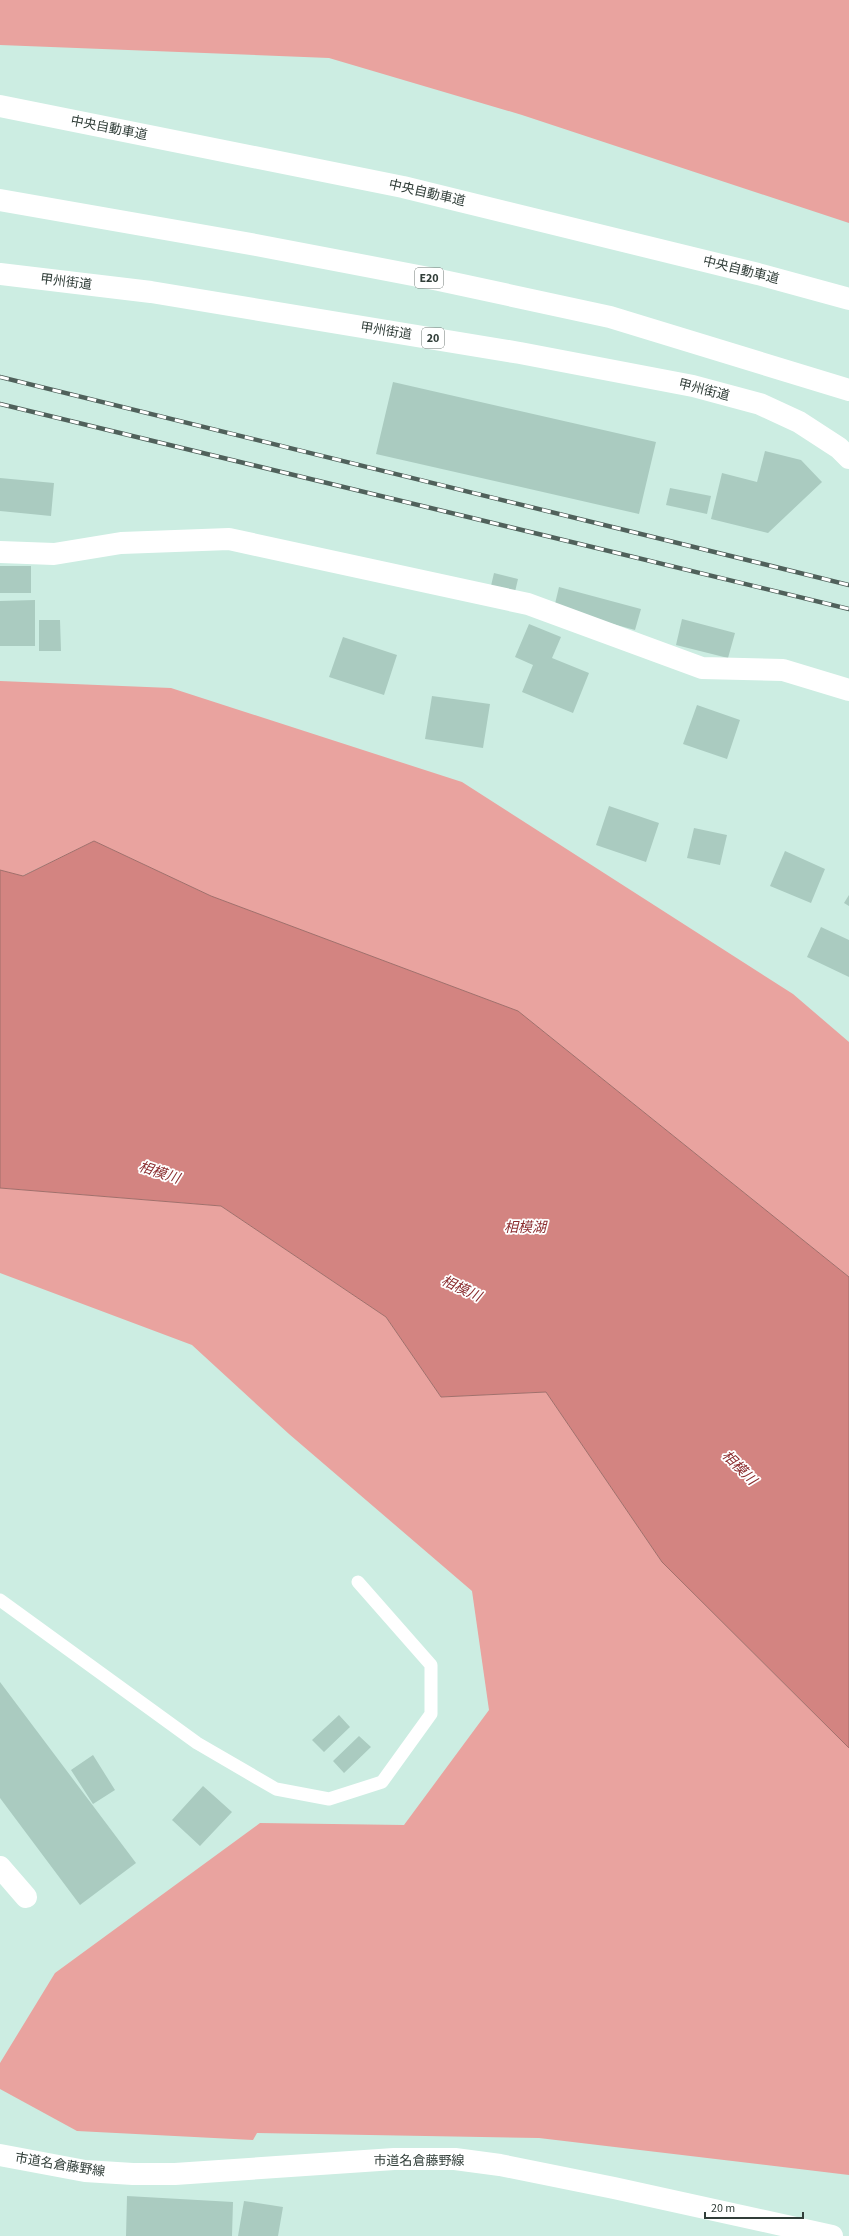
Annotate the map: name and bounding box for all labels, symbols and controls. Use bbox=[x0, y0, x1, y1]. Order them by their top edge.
street label: 中央自動車道 bbox=[69, 112, 149, 144]
street label: 中央自動車道 bbox=[387, 175, 467, 211]
street label: 中央自動車道 bbox=[701, 252, 781, 288]
road number: E20 bbox=[415, 268, 443, 288]
street label: 甲州街道 bbox=[39, 270, 93, 294]
street label: 甲州街道 bbox=[359, 318, 413, 344]
road number: 20 bbox=[422, 328, 444, 348]
street label: 甲州街道 bbox=[677, 375, 731, 405]
water label: 相模川 bbox=[136, 1157, 184, 1190]
water label: 相模湖 bbox=[504, 1218, 548, 1238]
water label: 相模川 bbox=[438, 1271, 486, 1308]
water label: 相模川 bbox=[717, 1446, 762, 1491]
street label: 市道名倉藤野線 bbox=[14, 2149, 106, 2181]
street label: 市道名倉藤野線 bbox=[373, 2152, 465, 2170]
scale bar bbox=[705, 2194, 803, 2220]
text: 20 m bbox=[711, 2200, 735, 2217]

